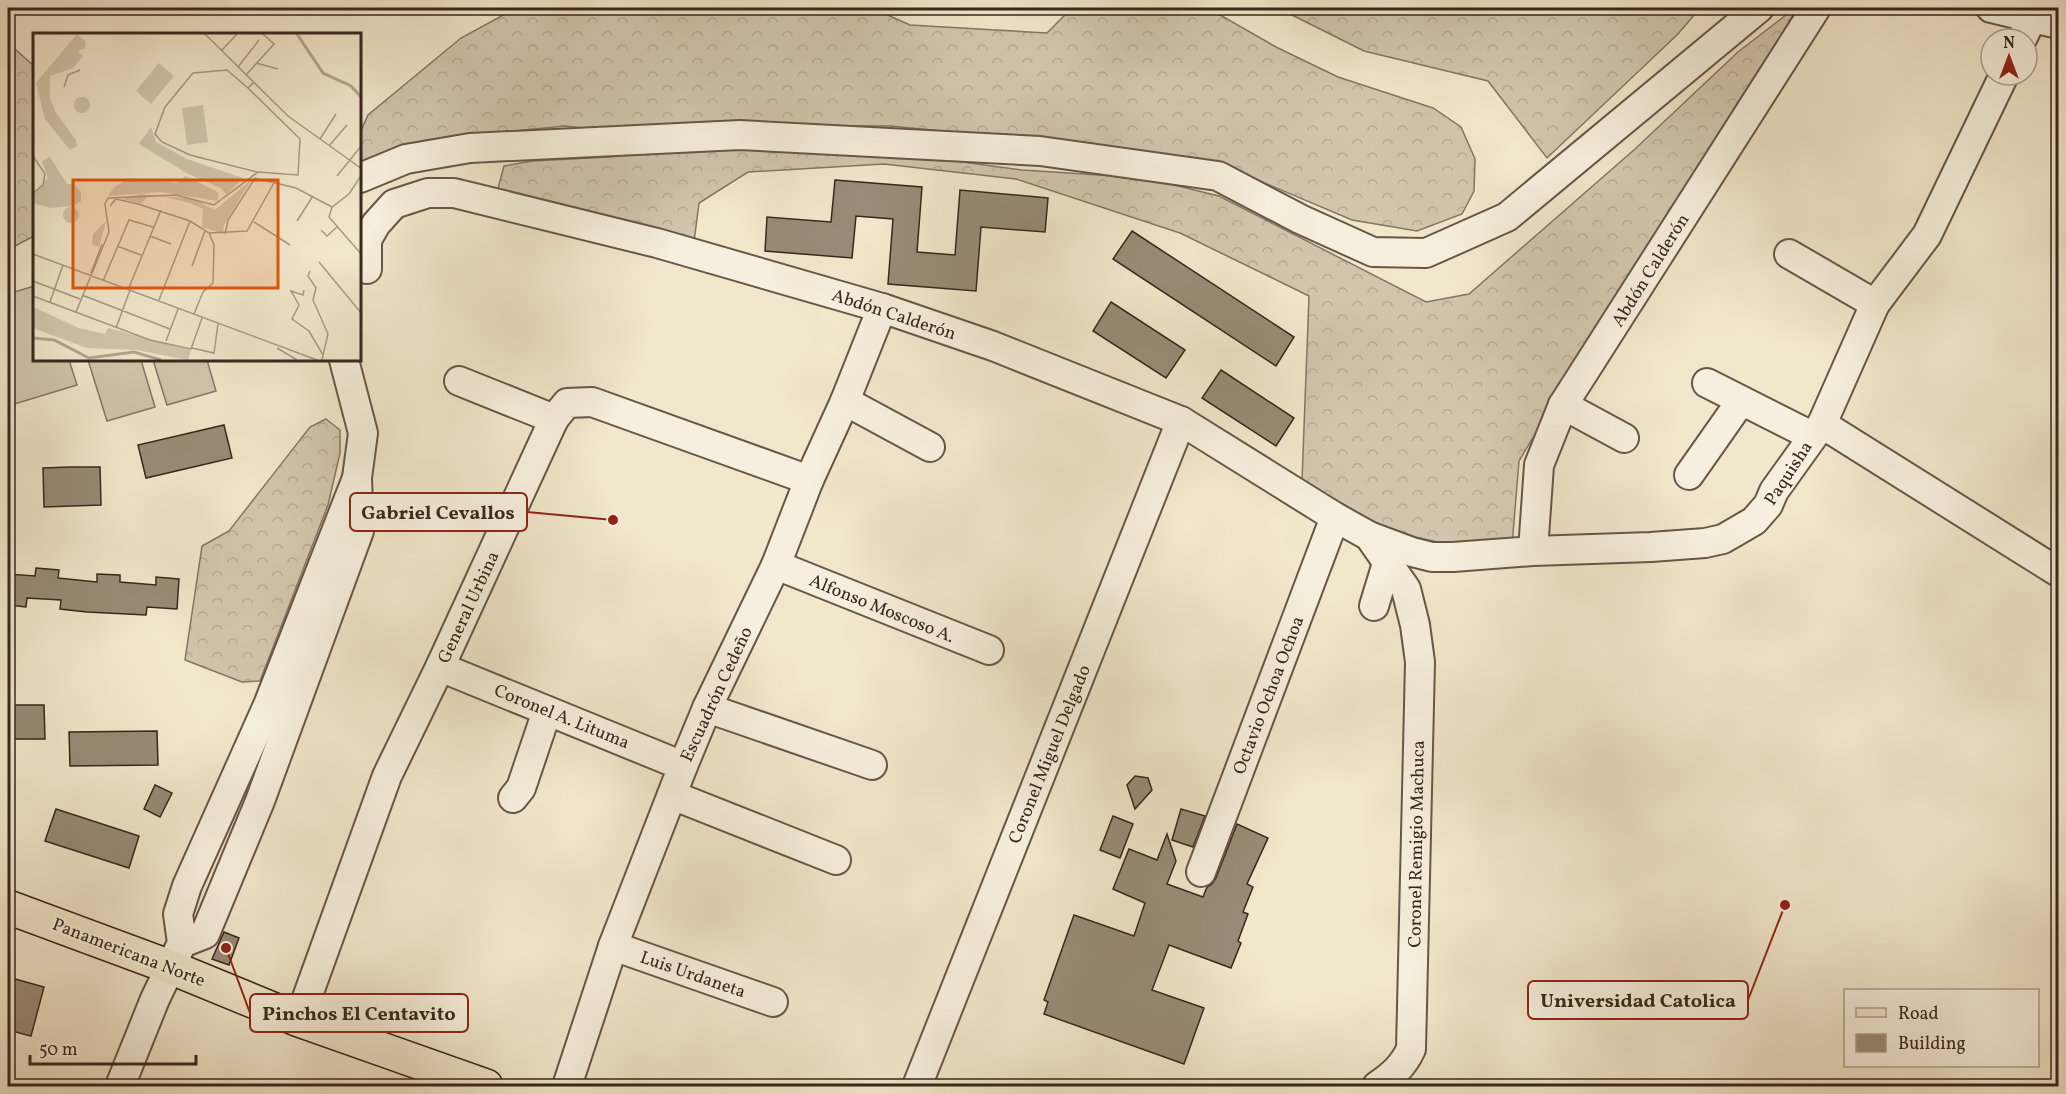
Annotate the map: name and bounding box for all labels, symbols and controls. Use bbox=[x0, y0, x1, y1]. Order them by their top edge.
north arrow bbox=[1979, 27, 2039, 87]
inset map bbox=[33, 33, 362, 362]
text: N bbox=[2003, 33, 2015, 55]
street label: Abdón Calderón bbox=[1606, 209, 1696, 332]
street label: Abdón Calderón bbox=[828, 284, 959, 347]
street label: Paquisha bbox=[1759, 437, 1819, 511]
callout: Gabriel Cevallos bbox=[350, 493, 527, 531]
text: Gabriel Cevallos bbox=[361, 500, 515, 528]
street label: General Urbina bbox=[432, 547, 506, 668]
street label: Alfonso Moscoso A. bbox=[805, 569, 958, 650]
street label: Octavio Ochoa Ochoa bbox=[1228, 613, 1311, 778]
street label: Escuadrón Cedeño bbox=[675, 623, 760, 766]
street label: Coronel Miguel Delgado bbox=[1003, 661, 1098, 848]
street label: Coronel A. Lituma bbox=[490, 679, 633, 756]
street label: Coronel Remigio Machuca bbox=[1403, 740, 1432, 948]
street label: Panamericana Norte bbox=[48, 913, 209, 994]
street label: Luis Urdaneta bbox=[636, 946, 749, 1005]
callout: Universidad Catolica bbox=[1528, 981, 1748, 1019]
text: Universidad Catolica bbox=[1540, 988, 1736, 1016]
legend bbox=[1844, 989, 2039, 1067]
callout: Pinchos El Centavito bbox=[250, 994, 468, 1032]
text: Pinchos El Centavito bbox=[262, 1001, 456, 1029]
text: Road bbox=[1898, 1002, 1939, 1027]
scale bar bbox=[30, 1028, 196, 1066]
text: Building bbox=[1898, 1032, 1966, 1057]
text: 50 m bbox=[39, 1038, 78, 1063]

